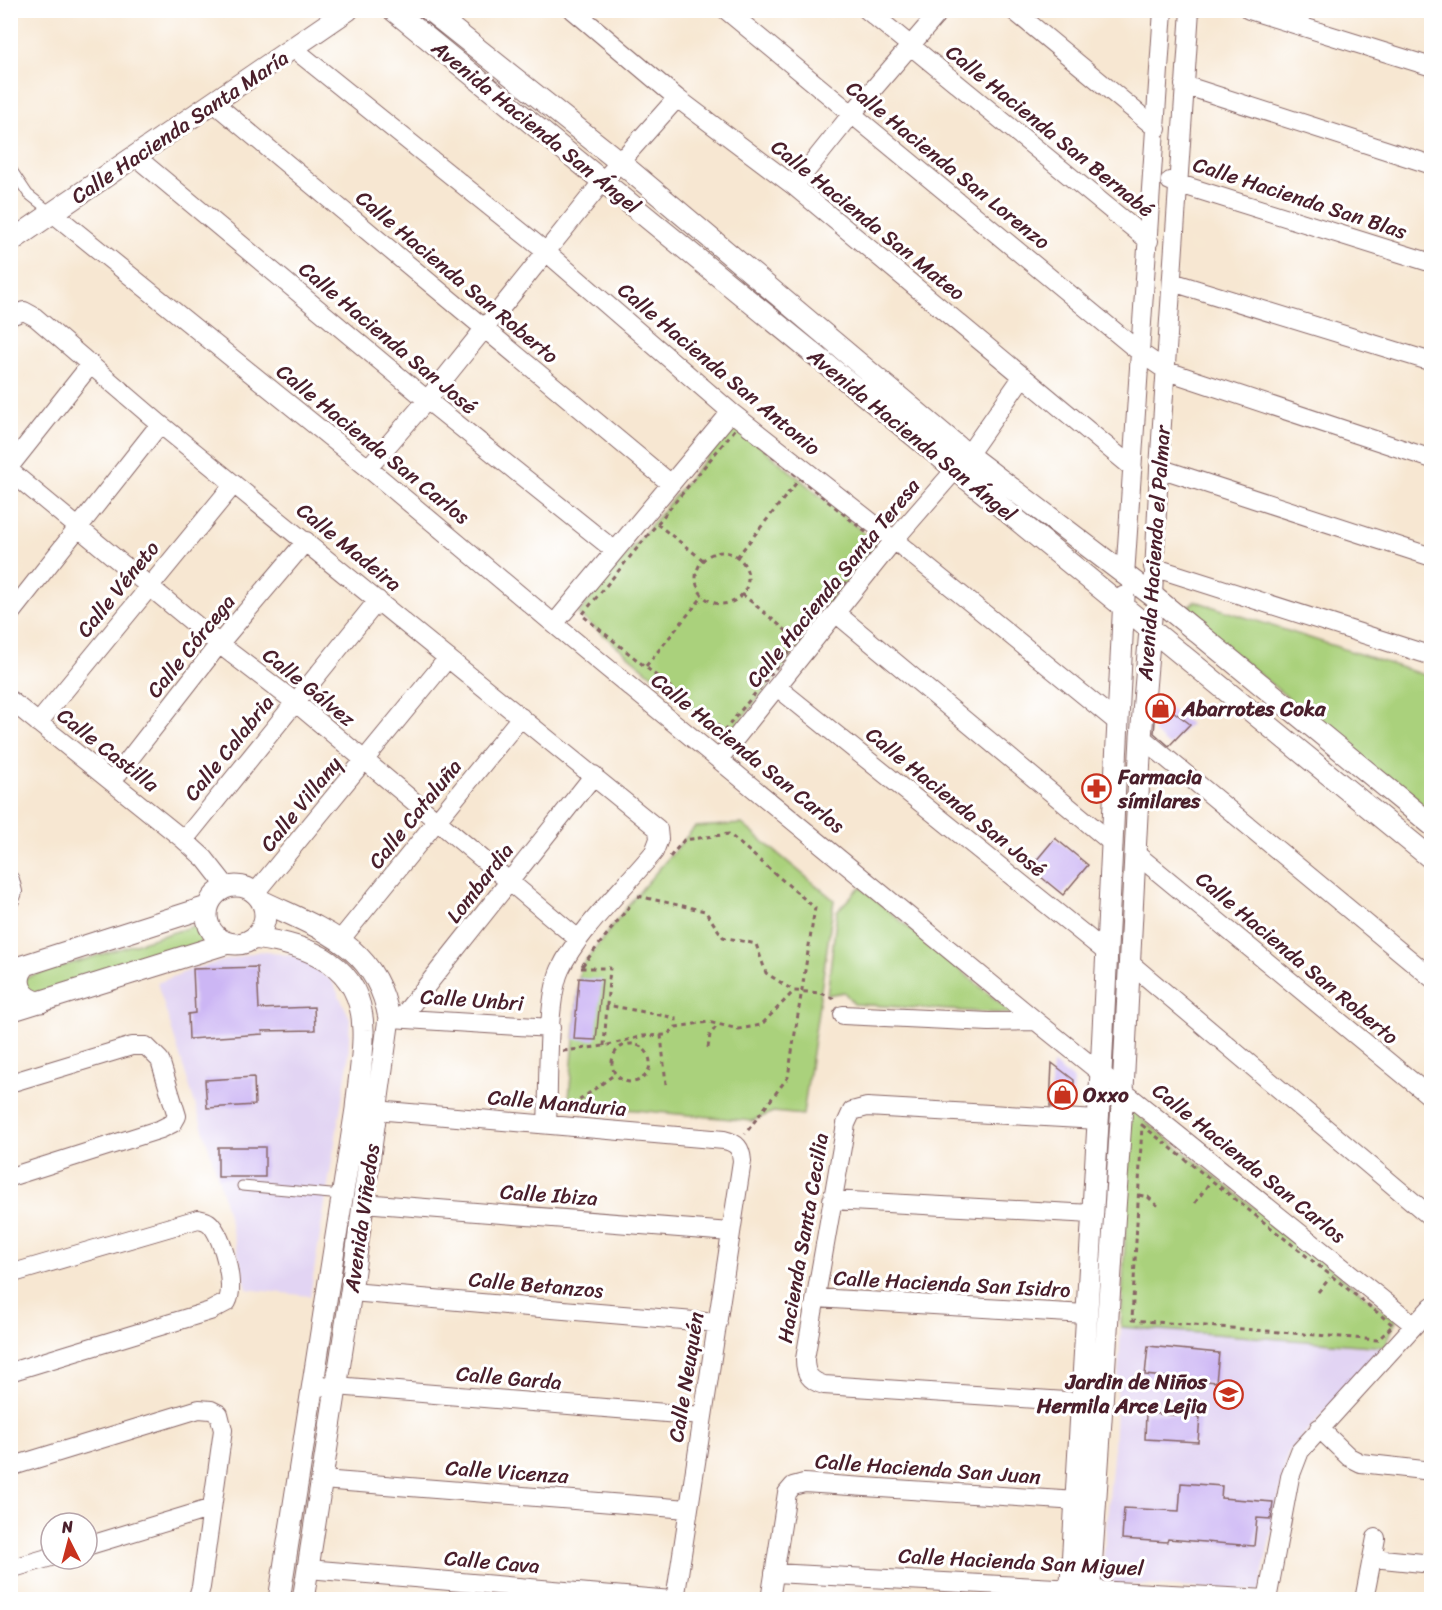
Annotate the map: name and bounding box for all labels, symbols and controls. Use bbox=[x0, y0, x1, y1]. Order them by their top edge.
street label: Avenida Hacienda San Ángel bbox=[422, 29, 650, 225]
street label: Calle Hacienda San Bernabé bbox=[937, 34, 1163, 228]
street label: Calle Hacienda Santa María bbox=[63, 39, 297, 214]
street label: Calle Hacienda San Lorenzo bbox=[837, 70, 1059, 260]
street label: Calle Hacienda San Mateo bbox=[762, 129, 974, 311]
street label: Calle Hacienda San Blas bbox=[1188, 145, 1412, 251]
street label: Calle Hacienda San Roberto bbox=[347, 180, 568, 374]
street label: Calle Hacienda San José bbox=[290, 251, 486, 425]
street label: Calle Hacienda San Antonio bbox=[609, 272, 830, 466]
street label: Avenida Hacienda San Ángel bbox=[798, 337, 1026, 533]
street label: Calle Hacienda San Carlos bbox=[268, 354, 479, 535]
street label: Avenida Hacienda el Palmar bbox=[1126, 423, 1182, 683]
street label: Calle Hacienda Santa Teresa bbox=[736, 469, 930, 696]
street label: Calle Madeira bbox=[288, 492, 411, 602]
street label: Calle Véneto bbox=[67, 532, 170, 646]
street label: Calle Córcega bbox=[137, 585, 246, 707]
street label: Calle Gálvez bbox=[254, 637, 365, 737]
street label: Calle Hacienda San Carlos bbox=[643, 663, 854, 844]
street label: Calle Calabria bbox=[174, 686, 284, 810]
place label: Abarrotes Coka bbox=[1181, 690, 1327, 728]
shop icon: Abarrotes Coka bbox=[1145, 693, 1177, 725]
street label: Calle Castilla bbox=[48, 698, 168, 803]
street label: Calle Hacienda San José bbox=[857, 717, 1055, 887]
street label: Calle Villany bbox=[250, 747, 352, 861]
street label: Calle Cataluña bbox=[358, 750, 472, 878]
place label: Farmacia símilares bbox=[1117, 758, 1203, 820]
pharmacy icon: Farmacia símilares bbox=[1081, 773, 1113, 805]
street label: Lombardia bbox=[436, 834, 524, 932]
street label: Calle Hacienda San Roberto bbox=[1187, 861, 1408, 1055]
street label: Calle Unbri bbox=[419, 977, 526, 1023]
street label: Calle Hacienda San Carlos bbox=[1144, 1073, 1355, 1254]
place label: Oxxo bbox=[1083, 1076, 1129, 1114]
street label: Calle Manduria bbox=[486, 1078, 628, 1128]
shop icon: Oxxo bbox=[1046, 1079, 1078, 1111]
street label: Hacienda Santa Cecilia bbox=[766, 1129, 840, 1346]
street label: Avenida Viñedos bbox=[333, 1141, 391, 1296]
street label: Calle Ibiza bbox=[499, 1173, 600, 1217]
street label: Calle Hacienda San Isidro bbox=[833, 1259, 1071, 1309]
street label: Calle Betanzos bbox=[467, 1260, 605, 1310]
street label: Calle Neuquén bbox=[657, 1309, 715, 1445]
street label: Calle Garda bbox=[455, 1354, 564, 1402]
place label: Jardin de Niños Hermila Arce Lejia bbox=[1036, 1363, 1208, 1425]
school or university icon: Jardin de Niños Hermila Arce Lejia bbox=[1212, 1378, 1244, 1410]
street label: Calle Hacienda San Juan bbox=[814, 1442, 1042, 1496]
street label: Calle Vicenza bbox=[444, 1449, 570, 1495]
north arrow bbox=[39, 1511, 99, 1571]
text: N bbox=[59, 1511, 75, 1542]
street label: Calle Hacienda San Miguel bbox=[897, 1537, 1146, 1587]
street label: Calle Cava bbox=[443, 1539, 542, 1585]

